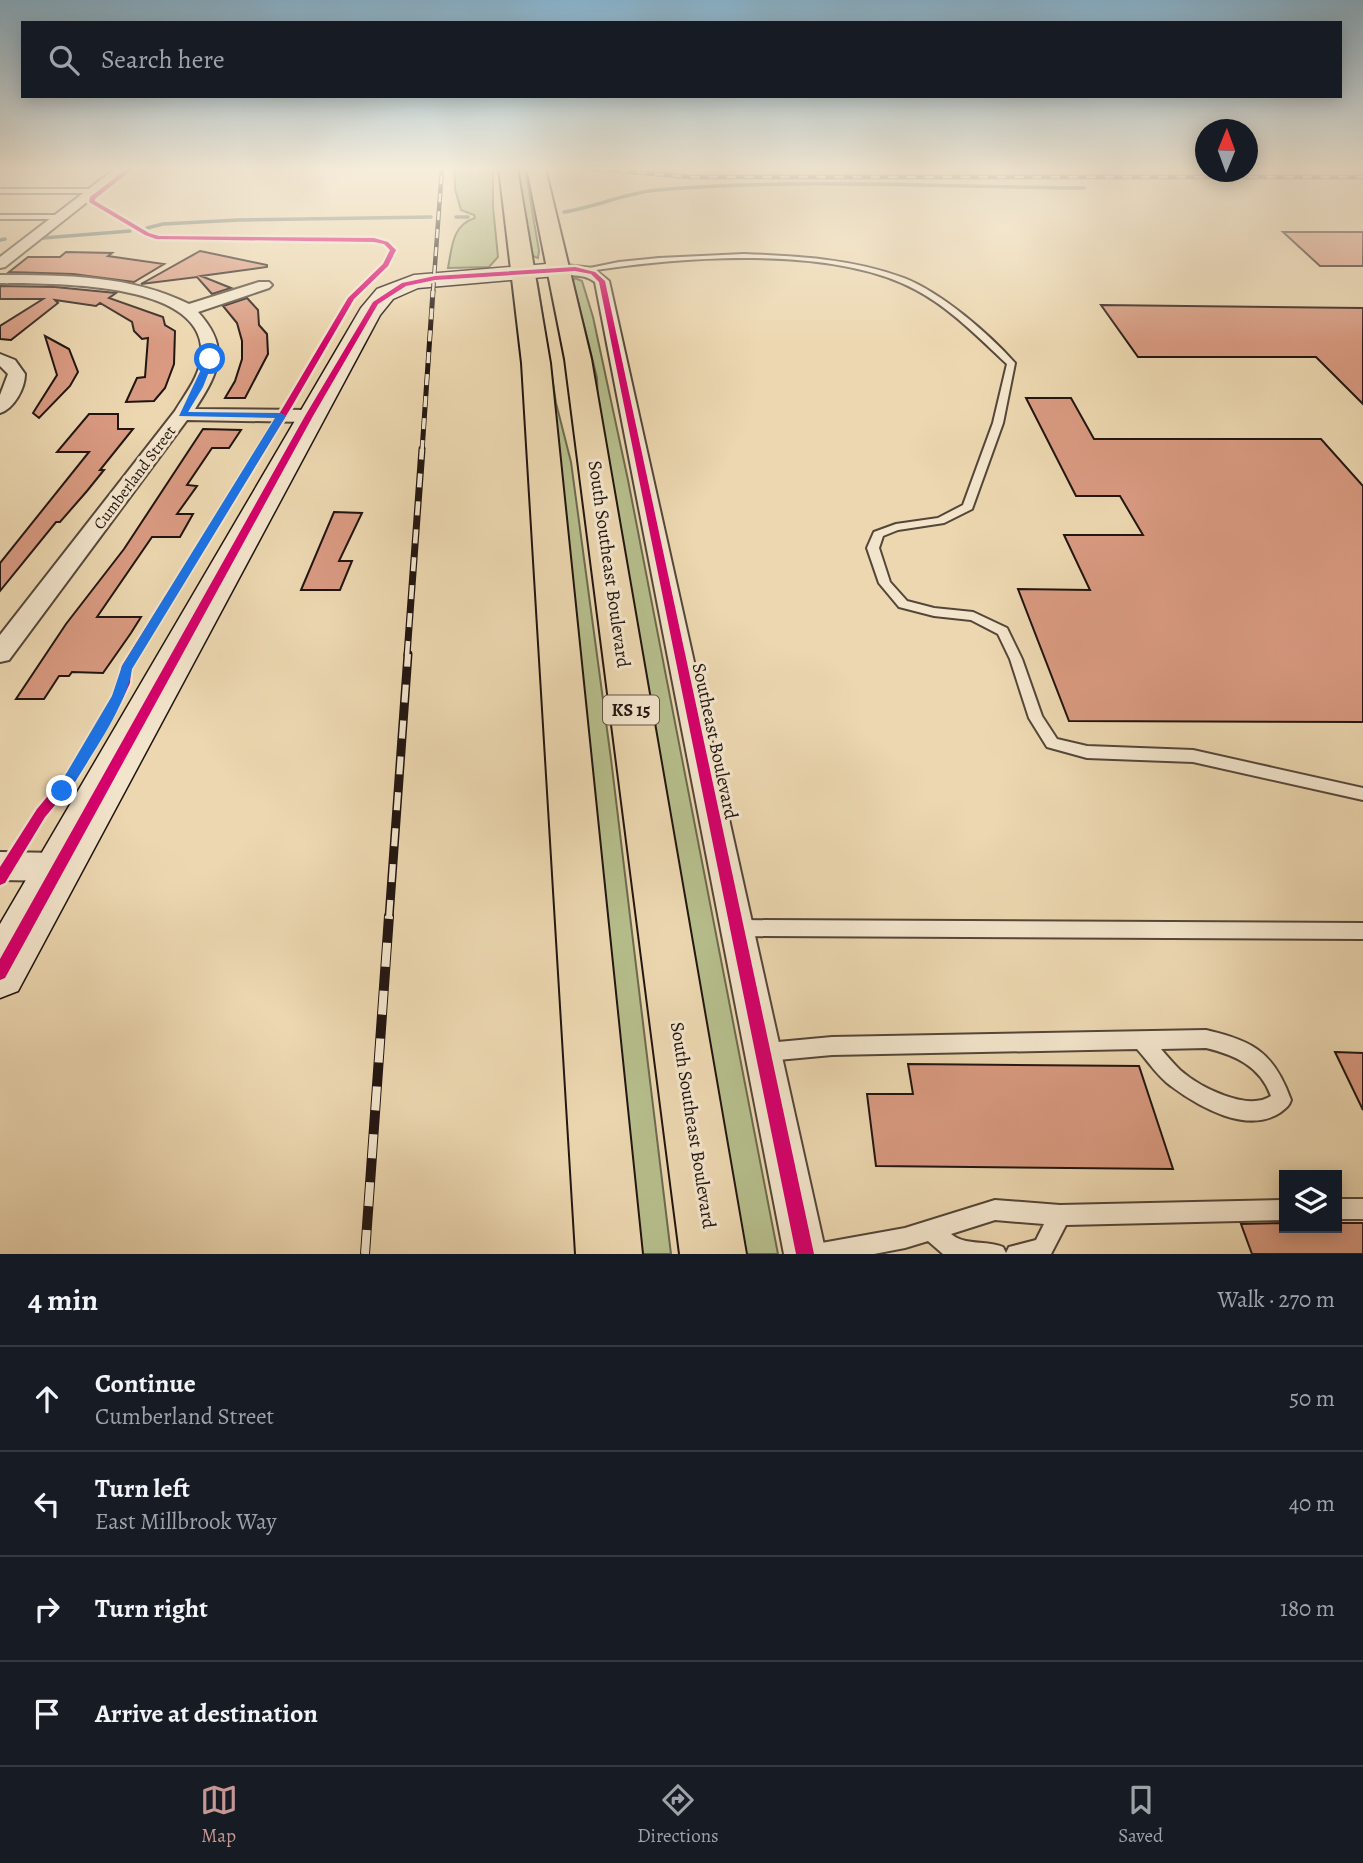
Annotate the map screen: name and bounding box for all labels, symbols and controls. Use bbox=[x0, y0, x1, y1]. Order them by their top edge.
search box bbox=[21, 21, 1342, 98]
icon: search bbox=[45, 41, 83, 79]
text: Search here bbox=[101, 42, 225, 77]
north arrow bbox=[1195, 119, 1258, 182]
route start bbox=[194, 343, 225, 374]
street label: Cumberland Street bbox=[89, 421, 181, 534]
street label: South Southeast Boulevard bbox=[582, 459, 637, 670]
street label: Southeast Boulevard bbox=[686, 661, 744, 823]
road number: KS 15 bbox=[603, 696, 659, 724]
route end bbox=[46, 775, 77, 806]
street label: South Southeast Boulevard bbox=[664, 1020, 722, 1231]
map controls bbox=[1279, 1170, 1342, 1233]
button: layers bbox=[1279, 1170, 1342, 1233]
text: 4 min bbox=[28, 1280, 98, 1320]
text: Walk · 270 m bbox=[1217, 1284, 1335, 1315]
text: Continue bbox=[95, 1366, 196, 1401]
icon: ahead bbox=[28, 1380, 66, 1418]
text: 50 m bbox=[1289, 1383, 1335, 1414]
text: Cumberland Street bbox=[95, 1401, 274, 1432]
text: Turn left bbox=[95, 1471, 190, 1506]
icon: left bbox=[28, 1485, 66, 1523]
text: 40 m bbox=[1289, 1488, 1335, 1519]
text: East Millbrook Way bbox=[95, 1506, 277, 1537]
icon: right bbox=[28, 1590, 66, 1628]
text: Turn right bbox=[95, 1591, 208, 1626]
text: 180 m bbox=[1280, 1593, 1335, 1624]
icon: arrive bbox=[28, 1695, 66, 1733]
text: Arrive at destination bbox=[95, 1696, 318, 1731]
tab: Map bbox=[200, 1781, 238, 1849]
tab: Directions bbox=[637, 1781, 719, 1849]
tab: Saved bbox=[1118, 1781, 1163, 1849]

